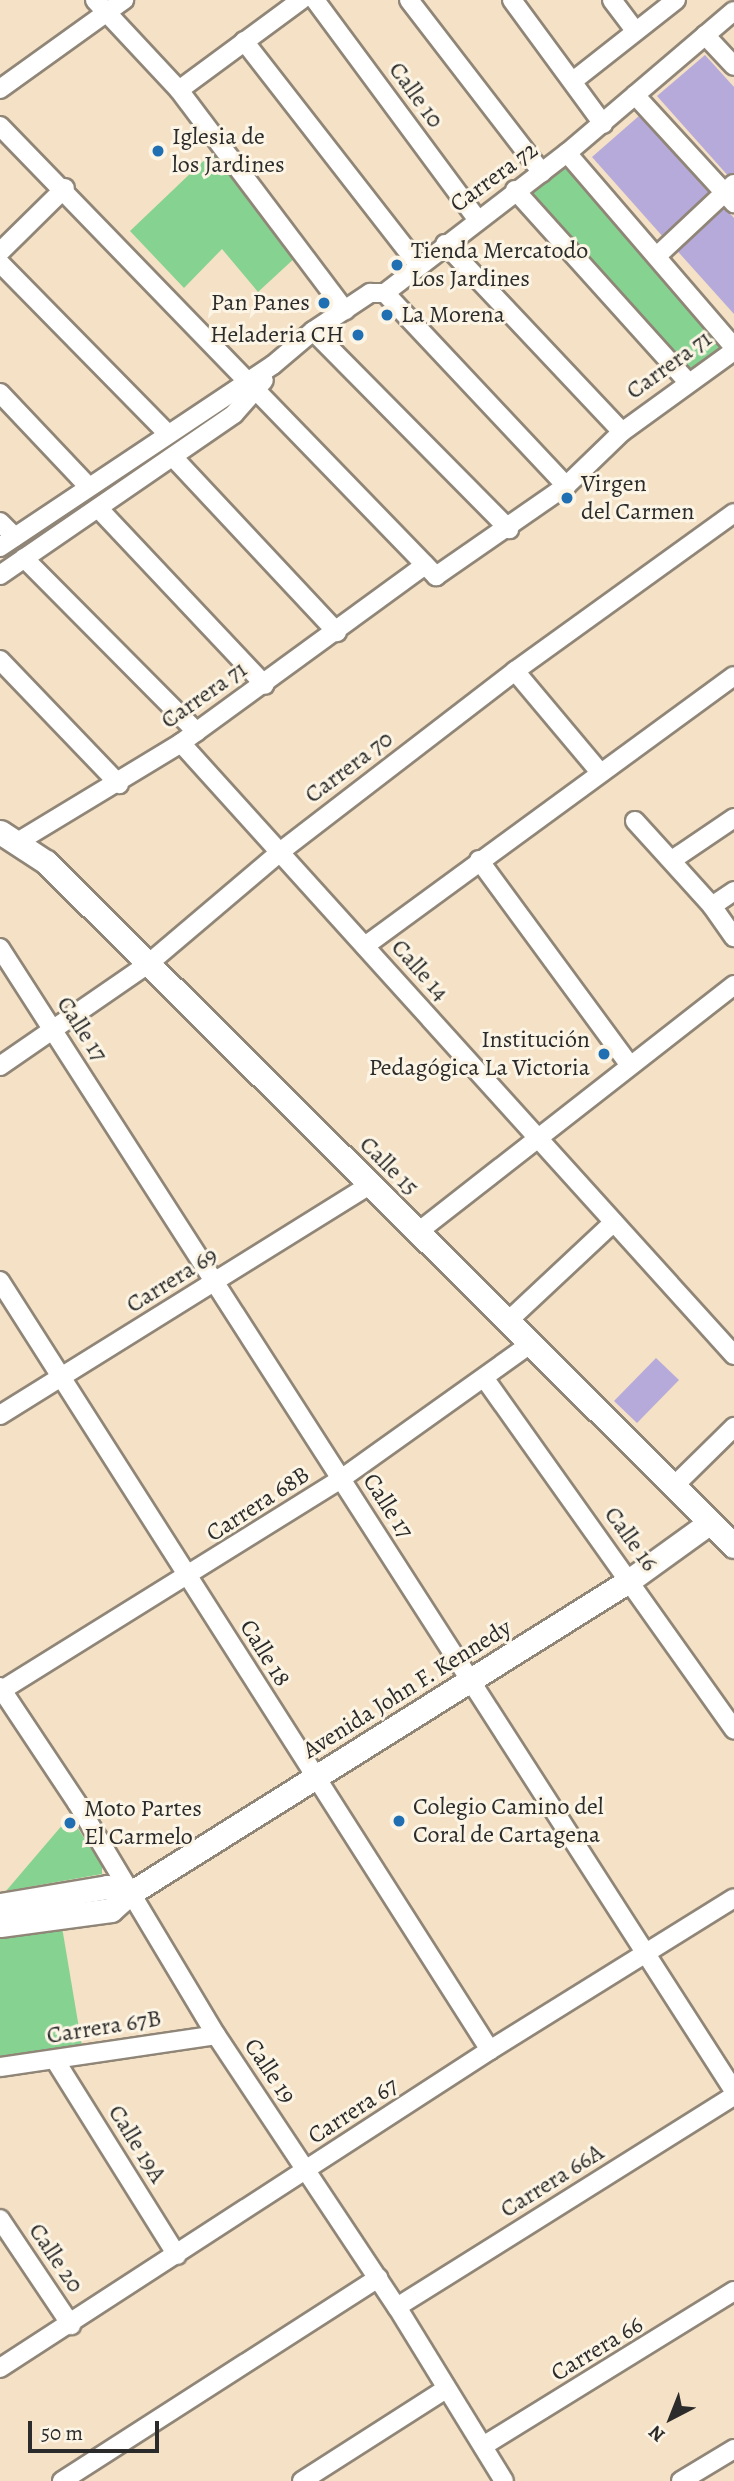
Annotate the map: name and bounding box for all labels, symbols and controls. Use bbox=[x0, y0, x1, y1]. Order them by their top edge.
street label: Calle 10 bbox=[382, 56, 450, 134]
place label: Iglesia de los Jardines bbox=[172, 123, 285, 179]
street label: Carrera 72 bbox=[444, 136, 544, 218]
marker: Iglesia de los Jardines bbox=[150, 143, 166, 159]
place label: Tienda Mercatodo Los Jardines bbox=[411, 237, 588, 293]
marker: Tienda Mercatodo Los Jardines bbox=[389, 257, 405, 273]
place label: Pan Panes bbox=[211, 289, 310, 317]
marker: Pan Panes bbox=[316, 295, 332, 311]
place label: La Morena bbox=[401, 301, 505, 329]
marker: La Morena bbox=[379, 307, 395, 323]
place label: Heladeria CH bbox=[210, 321, 344, 349]
street label: Carrera 71 bbox=[621, 324, 717, 406]
marker: Heladeria CH bbox=[350, 327, 366, 343]
place label: Virgen del Carmen bbox=[581, 470, 695, 526]
marker: Virgen del Carmen bbox=[559, 490, 575, 506]
street label: Carrera 71 bbox=[155, 655, 253, 735]
street label: Carrera 70 bbox=[299, 725, 399, 809]
street label: Calle 14 bbox=[385, 933, 455, 1007]
street label: Calle 17 bbox=[50, 991, 114, 1067]
place label: Institución Pedagógica La Victoria bbox=[369, 1026, 590, 1082]
marker: Institución Pedagógica La Victoria bbox=[596, 1046, 612, 1062]
street label: Calle 15 bbox=[353, 1130, 425, 1202]
street label: Carrera 69 bbox=[121, 1241, 223, 1319]
street label: Carrera 68B bbox=[201, 1460, 315, 1548]
street label: Calle 17 bbox=[356, 1468, 420, 1544]
street label: Calle 16 bbox=[598, 1501, 664, 1577]
street label: Avenida John F. Kennedy bbox=[297, 1613, 517, 1765]
street label: Calle 18 bbox=[233, 1614, 297, 1692]
place label: Colegio Camino del Coral de Cartagena bbox=[413, 1793, 604, 1849]
place label: Moto Partes El Carmelo bbox=[84, 1795, 202, 1851]
marker: Colegio Camino del Coral de Cartagena bbox=[391, 1813, 407, 1829]
marker: Moto Partes El Carmelo bbox=[62, 1815, 78, 1831]
street label: Carrera 67B bbox=[45, 2004, 163, 2050]
street label: Calle 19 bbox=[238, 2033, 302, 2109]
street label: Carrera 67 bbox=[303, 2071, 403, 2151]
street label: Calle 19A bbox=[102, 2100, 172, 2188]
street label: Carrera 66A bbox=[495, 2138, 609, 2224]
street label: Calle 20 bbox=[22, 2218, 90, 2298]
street label: Carrera 66 bbox=[546, 2310, 648, 2388]
north arrow bbox=[636, 2383, 706, 2453]
scale bar bbox=[32, 2408, 163, 2452]
text: 50 m bbox=[41, 2419, 83, 2447]
text: N bbox=[643, 2419, 671, 2448]

